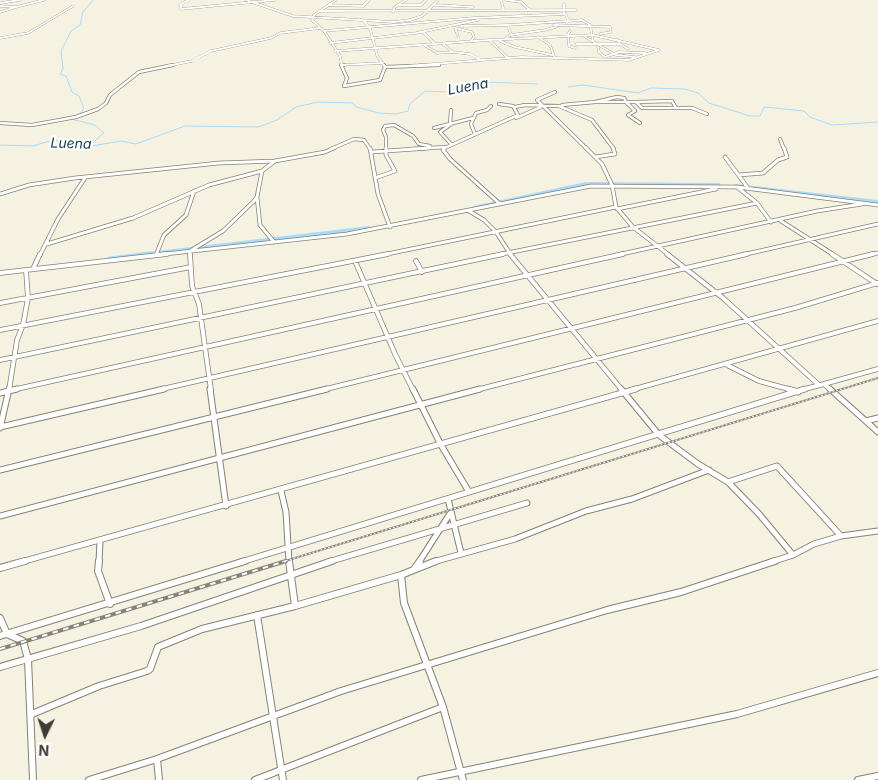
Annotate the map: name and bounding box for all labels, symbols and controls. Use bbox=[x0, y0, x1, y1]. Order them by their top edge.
water label: Luena bbox=[446, 75, 490, 99]
water label: Luena bbox=[50, 135, 92, 153]
north arrow bbox=[20, 710, 70, 760]
text: N bbox=[38, 742, 50, 759]

